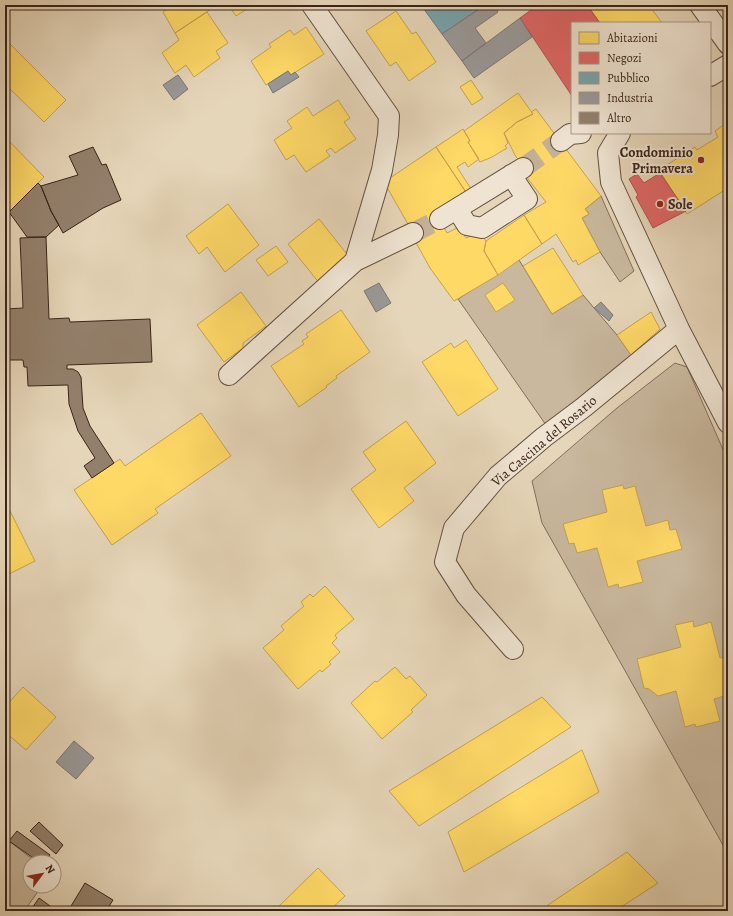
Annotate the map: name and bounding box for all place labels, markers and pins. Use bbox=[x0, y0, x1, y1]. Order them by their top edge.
place label: Condominio Primavera bbox=[620, 143, 693, 178]
marker: Condominio Primavera bbox=[696, 155, 706, 165]
place label: Sole bbox=[668, 195, 693, 214]
marker: Sole bbox=[655, 199, 665, 209]

